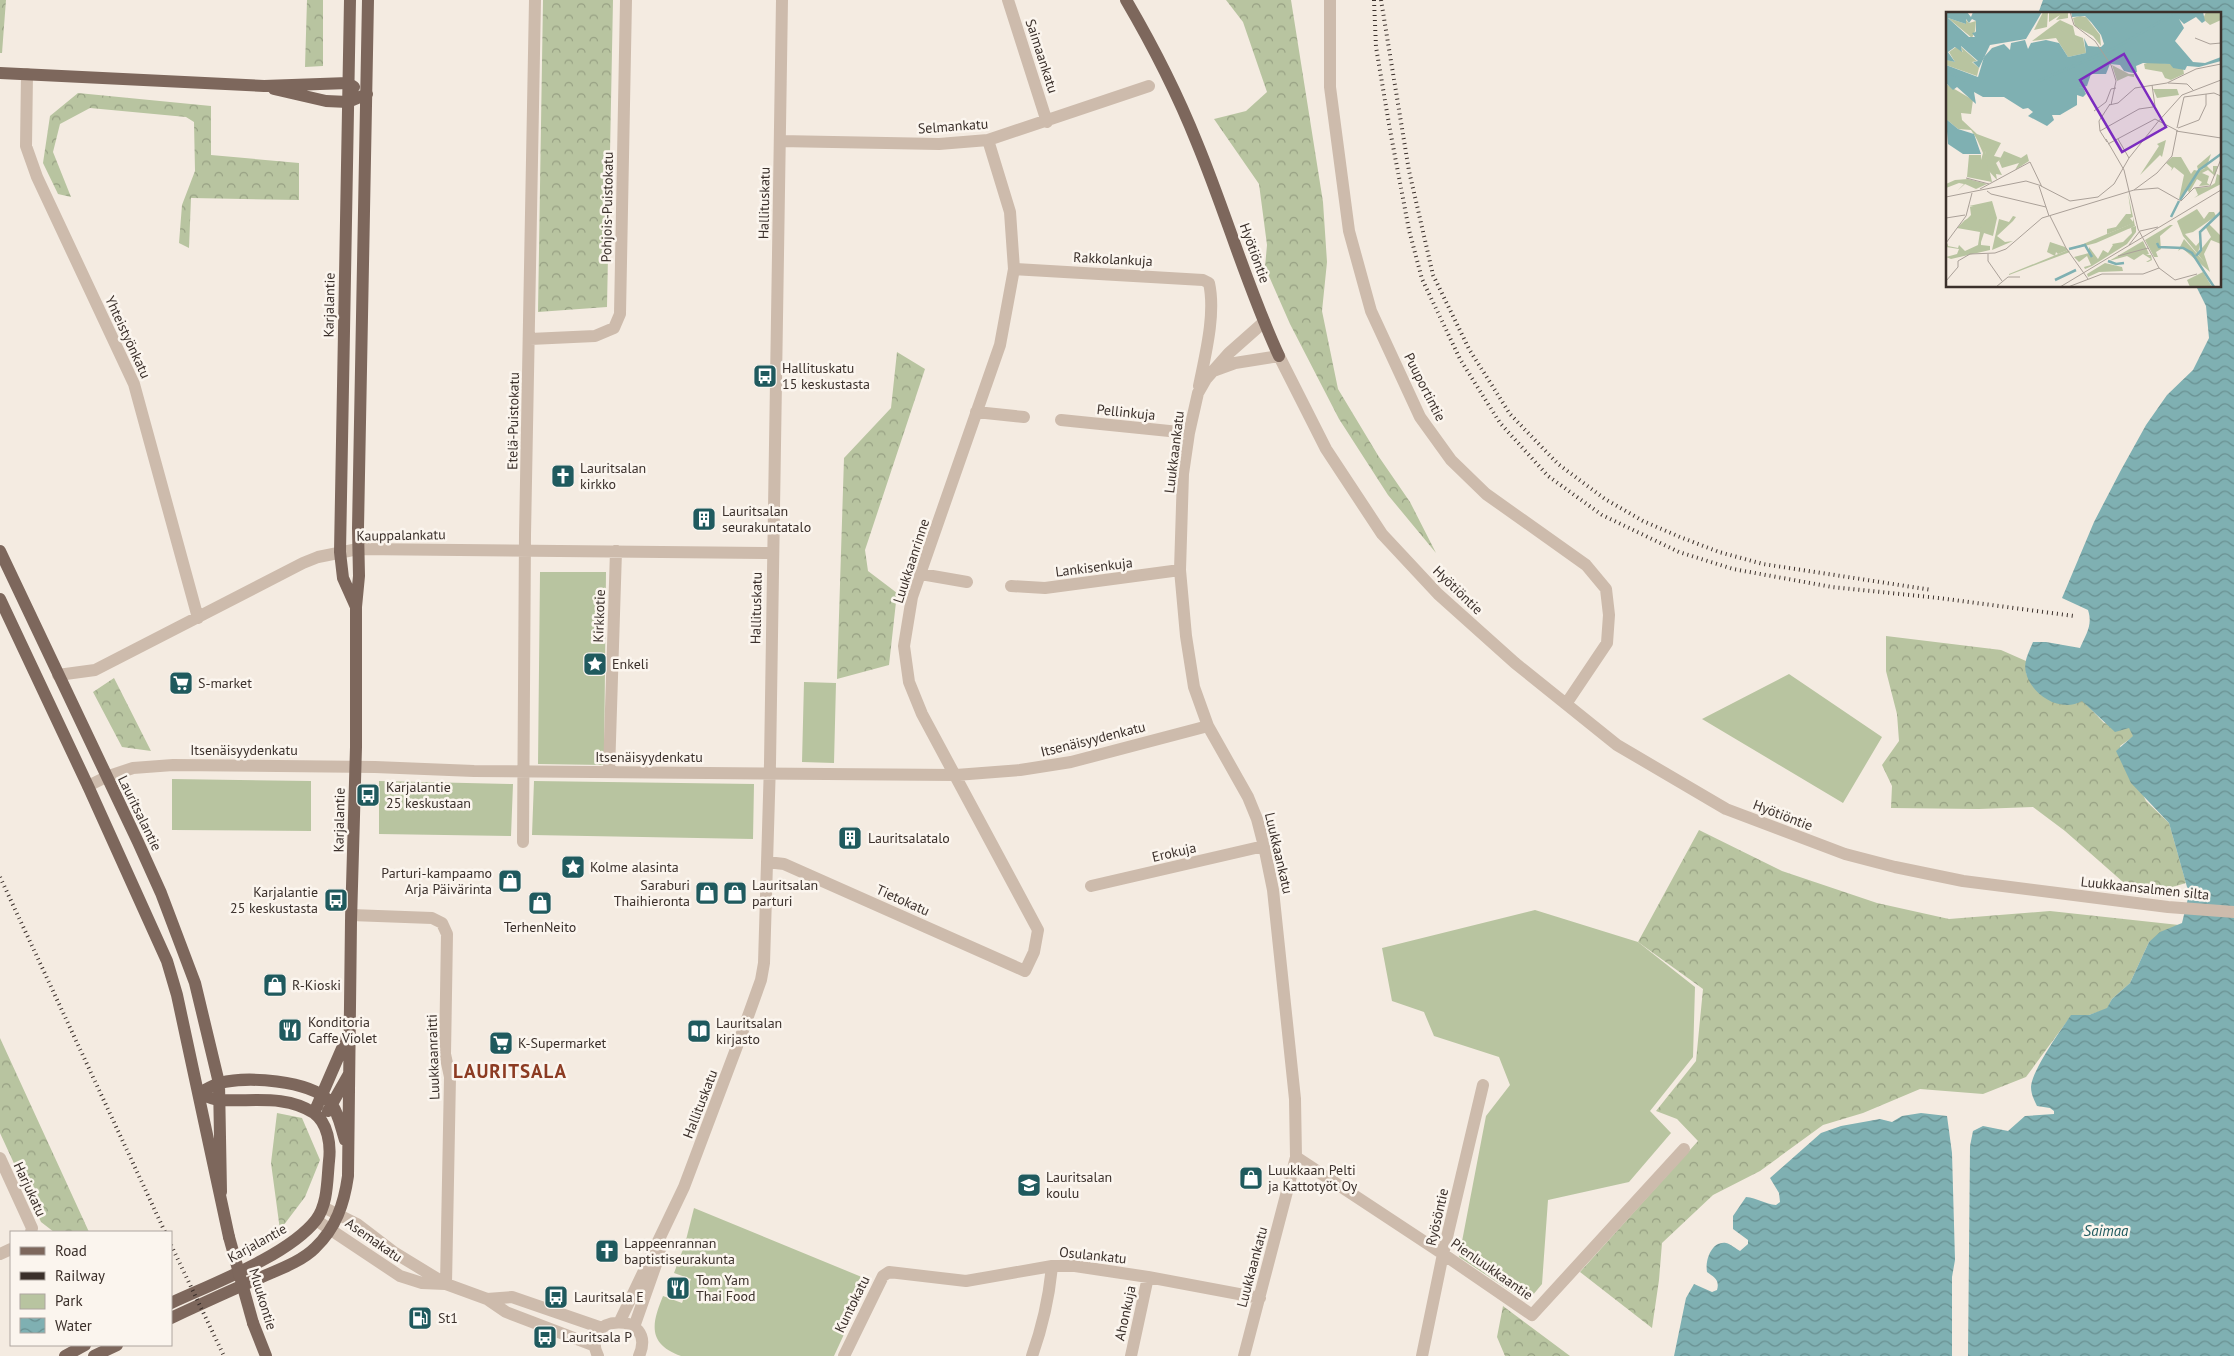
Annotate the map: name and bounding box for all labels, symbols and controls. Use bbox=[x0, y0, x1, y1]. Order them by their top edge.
inset map bbox=[1946, 12, 2222, 288]
street label: Saimaankatu bbox=[1022, 17, 1062, 95]
street label: Selmankatu bbox=[917, 115, 989, 137]
street label: Pohjois-Puistokatu bbox=[597, 151, 617, 263]
street label: Hallituskatu bbox=[754, 167, 774, 239]
street label: Hyötiöntie bbox=[1236, 221, 1274, 285]
street label: Rakkolankuja bbox=[1073, 248, 1153, 270]
street label: Karjalantie bbox=[319, 272, 339, 338]
street label: Yhteistyönkatu bbox=[101, 293, 155, 381]
street label: Puuportintie bbox=[1400, 350, 1450, 424]
place label: Hallituskatu 15 keskustasta bbox=[782, 359, 870, 393]
bus stop icon: Hallituskatu 15 keskustasta bbox=[752, 363, 778, 389]
street label: Etelä-Puistokatu bbox=[503, 372, 523, 470]
street label: Pellinkuja bbox=[1096, 400, 1156, 424]
street label: Luukkaankatu bbox=[1160, 410, 1188, 494]
place label: Lauritsalan kirkko bbox=[580, 459, 646, 493]
church icon: Lauritsalan kirkko bbox=[550, 463, 576, 489]
place label: Lauritsalan seurakuntatalo bbox=[722, 502, 811, 536]
building icon: Lauritsalan seurakuntatalo bbox=[691, 506, 717, 532]
street label: Luukkaanrinne bbox=[889, 516, 933, 606]
street label: Kauppalankatu bbox=[356, 525, 446, 545]
street label: Lankisenkuja bbox=[1054, 553, 1134, 581]
street label: Hyötiöntie bbox=[1429, 562, 1487, 618]
street label: Hallituskatu bbox=[746, 572, 766, 644]
street label: Kirkkotie bbox=[589, 589, 609, 643]
place icon: Enkeli bbox=[582, 651, 608, 677]
place label: Enkeli bbox=[612, 655, 649, 673]
supermarket icon: S-market bbox=[168, 670, 194, 696]
place label: S-market bbox=[198, 674, 252, 692]
street label: Itsenäisyydenkatu bbox=[1039, 717, 1147, 761]
street label: Itsenäisyydenkatu bbox=[190, 741, 298, 759]
street label: Itsenäisyydenkatu bbox=[595, 748, 703, 766]
street label: Lauritsalantie bbox=[114, 772, 166, 854]
place label: Karjalantie 25 keskustaan bbox=[386, 778, 471, 812]
bus stop icon: Karjalantie 25 keskustaan bbox=[355, 782, 381, 808]
street label: Karjalantie bbox=[329, 787, 349, 853]
street label: Hyötiöntie bbox=[1751, 795, 1815, 835]
street label: Luukkaankatu bbox=[1261, 811, 1297, 895]
building icon: Lauritsalatalo bbox=[837, 825, 863, 851]
place label: Lauritsalatalo bbox=[868, 829, 950, 847]
street label: Erokuja bbox=[1150, 838, 1198, 866]
place icon: Kolme alasinta bbox=[560, 854, 586, 880]
place label: Kolme alasinta bbox=[590, 858, 679, 876]
place label: Parturi-kampaamo Arja Päivärinta bbox=[381, 864, 492, 898]
shop icon: Parturi-kampaamo Arja Päivärinta bbox=[497, 868, 523, 894]
street label: Luukkaansalmen silta bbox=[2080, 872, 2210, 904]
place label: Saraburi Thaihieronta bbox=[614, 876, 690, 910]
place label: Lauritsalan parturi bbox=[752, 876, 818, 910]
shop icon: Saraburi Thaihieronta bbox=[694, 880, 720, 906]
shop icon: Lauritsalan parturi bbox=[722, 880, 748, 906]
street label: Tietokatu bbox=[873, 880, 933, 920]
place label: Karjalantie 25 keskustasta bbox=[230, 883, 318, 917]
bus stop icon: Karjalantie 25 keskustasta bbox=[323, 887, 349, 913]
shop icon: TerhenNeito bbox=[527, 890, 553, 916]
place label: TerhenNeito bbox=[504, 918, 576, 936]
shop icon: R-Kioski bbox=[262, 972, 288, 998]
place label: R-Kioski bbox=[292, 976, 341, 994]
place label: Konditoria Caffe Violet bbox=[308, 1013, 377, 1047]
street label: Luukkaanraitti bbox=[423, 1014, 443, 1100]
place label: Lauritsalan kirjasto bbox=[716, 1014, 782, 1048]
restaurant icon: Konditoria Caffe Violet bbox=[277, 1017, 303, 1043]
library icon: Lauritsalan kirjasto bbox=[686, 1018, 712, 1044]
supermarket icon: K-Supermarket bbox=[488, 1030, 514, 1056]
place label: K-Supermarket bbox=[518, 1034, 607, 1052]
district label: LAURITSALA bbox=[453, 1059, 567, 1083]
street label: Hallituskatu bbox=[679, 1067, 721, 1141]
street label: Harjukatu bbox=[10, 1159, 50, 1219]
place label: Luukkaan Pelti ja Kattotyöt Oy bbox=[1268, 1161, 1358, 1195]
shop icon: Luukkaan Pelti ja Kattotyöt Oy bbox=[1238, 1165, 1264, 1191]
place label: Lauritsalan koulu bbox=[1046, 1168, 1112, 1202]
school or university icon: Lauritsalan koulu bbox=[1016, 1172, 1042, 1198]
street label: Ryösöntie bbox=[1422, 1187, 1452, 1247]
street label: Asemakatu bbox=[342, 1214, 406, 1266]
street label: Karjalantie bbox=[224, 1219, 290, 1267]
water label: Saimaa bbox=[2084, 1221, 2129, 1240]
street label: Luukkaankatu bbox=[1233, 1225, 1271, 1309]
legend bbox=[10, 1231, 172, 1346]
place label: Lappeenrannan baptistiseurakunta bbox=[624, 1234, 735, 1268]
street label: Pienluukkaantie bbox=[1447, 1234, 1537, 1304]
church icon: Lappeenrannan baptistiseurakunta bbox=[594, 1238, 620, 1264]
text: Road bbox=[55, 1241, 87, 1260]
street label: Osulankatu bbox=[1058, 1243, 1128, 1267]
text: Railway bbox=[55, 1266, 105, 1285]
street label: Muukontie bbox=[245, 1266, 281, 1332]
place label: Tom Yam Thai Food bbox=[696, 1271, 756, 1305]
street label: Kuntokatu bbox=[830, 1272, 874, 1336]
restaurant icon: Tom Yam Thai Food bbox=[665, 1275, 691, 1301]
bus stop icon: Lauritsala E bbox=[543, 1284, 569, 1310]
street label: Ahonkuja bbox=[1110, 1284, 1140, 1342]
place label: Lauritsala E bbox=[574, 1288, 644, 1306]
text: Park bbox=[55, 1291, 83, 1310]
fuel station icon: St1 bbox=[407, 1305, 433, 1331]
place label: St1 bbox=[438, 1309, 458, 1327]
text: Water bbox=[55, 1316, 92, 1335]
bus stop icon: Lauritsala P bbox=[532, 1324, 558, 1350]
place label: Lauritsala P bbox=[562, 1328, 632, 1346]

